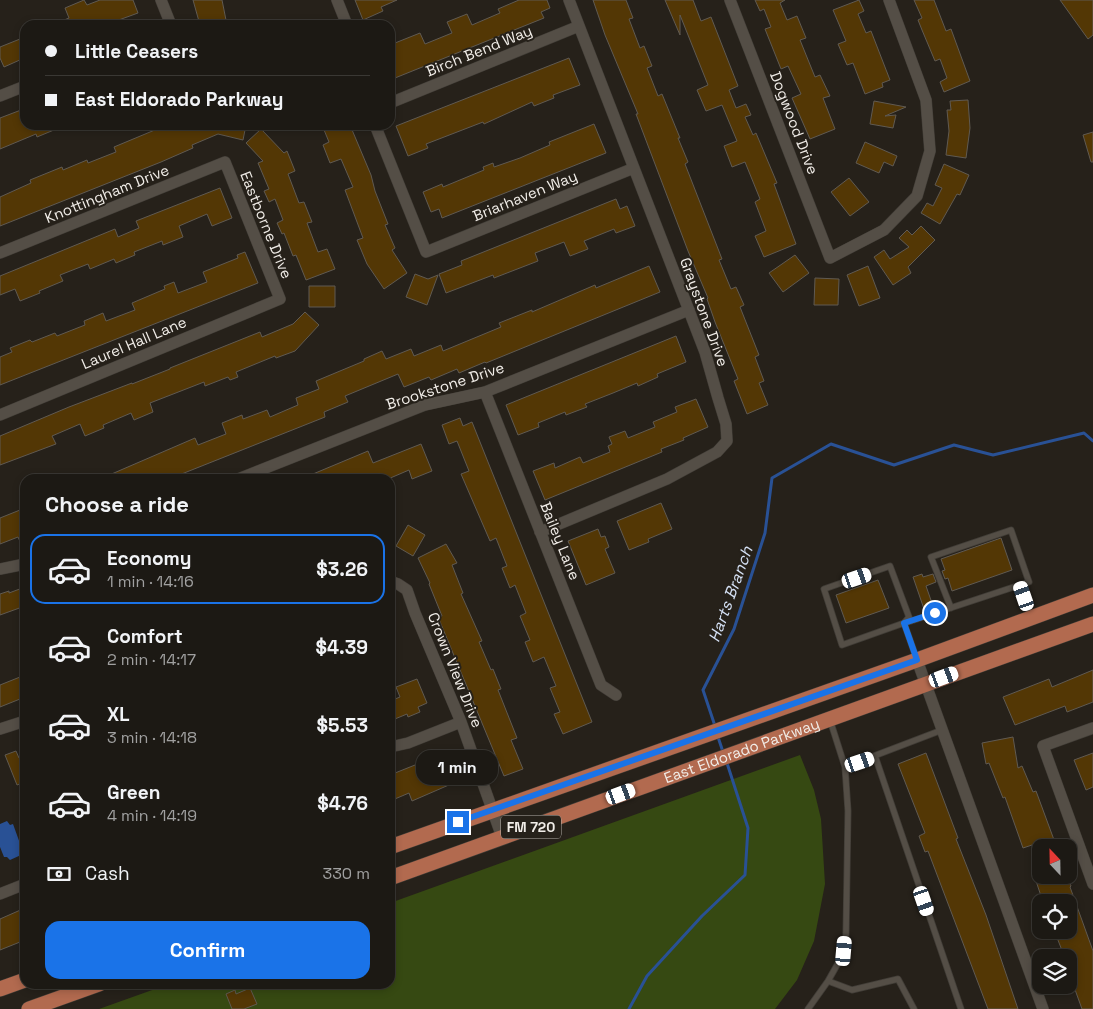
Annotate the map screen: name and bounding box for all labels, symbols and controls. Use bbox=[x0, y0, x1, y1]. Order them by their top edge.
street label: Birch Bend Way bbox=[423, 21, 535, 81]
text: Little Ceasers bbox=[75, 39, 198, 64]
street label: Dogwood Drive bbox=[766, 69, 823, 177]
text: East Eldorado Parkway bbox=[75, 87, 284, 112]
street label: Knottingham Drive bbox=[42, 160, 172, 227]
street label: Briarhaven Way bbox=[470, 166, 580, 225]
street label: Eastborne Drive bbox=[236, 168, 297, 281]
street label: Graystone Drive bbox=[676, 255, 733, 369]
street label: Laurel Hall Lane bbox=[78, 312, 189, 373]
street label: Brookstone Drive bbox=[383, 357, 506, 414]
text: Choose a ride bbox=[45, 490, 189, 518]
street label: Bailey Lane bbox=[536, 499, 585, 583]
water label: Harts Branch bbox=[703, 542, 758, 645]
text: Economy bbox=[107, 546, 191, 571]
icon: car bbox=[47, 547, 92, 592]
text: $3.26 bbox=[316, 557, 368, 582]
car bbox=[840, 566, 873, 590]
text: 1 min · 14:16 bbox=[107, 571, 194, 592]
car bbox=[1012, 579, 1035, 613]
route start bbox=[924, 602, 946, 624]
street label: Crown View Drive bbox=[424, 609, 487, 730]
text: Comfort bbox=[107, 624, 183, 649]
icon: car bbox=[47, 625, 92, 670]
text: $4.39 bbox=[315, 635, 368, 660]
text: 2 min · 14:17 bbox=[107, 649, 196, 670]
car bbox=[927, 665, 960, 689]
text: XL bbox=[107, 702, 130, 727]
icon: car bbox=[47, 703, 92, 748]
text: $5.53 bbox=[316, 713, 368, 738]
street label: East Eldorado Parkway bbox=[661, 714, 822, 787]
text: 3 min · 14:18 bbox=[107, 727, 197, 748]
callout: 1 min bbox=[417, 750, 499, 784]
car bbox=[843, 750, 876, 774]
text: 1 min bbox=[437, 757, 477, 778]
text: Green bbox=[107, 780, 160, 805]
icon: car bbox=[47, 781, 92, 826]
car bbox=[604, 782, 637, 806]
text: $4.76 bbox=[317, 791, 368, 816]
text: 4 min · 14:19 bbox=[107, 805, 197, 826]
route end bbox=[447, 811, 469, 833]
road number: FM 720 bbox=[501, 816, 561, 839]
north arrow bbox=[1032, 839, 1078, 884]
map controls bbox=[1032, 839, 1077, 994]
icon: cash bbox=[45, 860, 73, 888]
text: Cash bbox=[85, 861, 130, 886]
text: 330 m bbox=[323, 863, 370, 884]
car bbox=[912, 884, 935, 918]
button: locate bbox=[1032, 894, 1077, 939]
button: Confirm bbox=[45, 921, 370, 979]
car bbox=[835, 935, 852, 967]
button: layers bbox=[1032, 949, 1077, 994]

